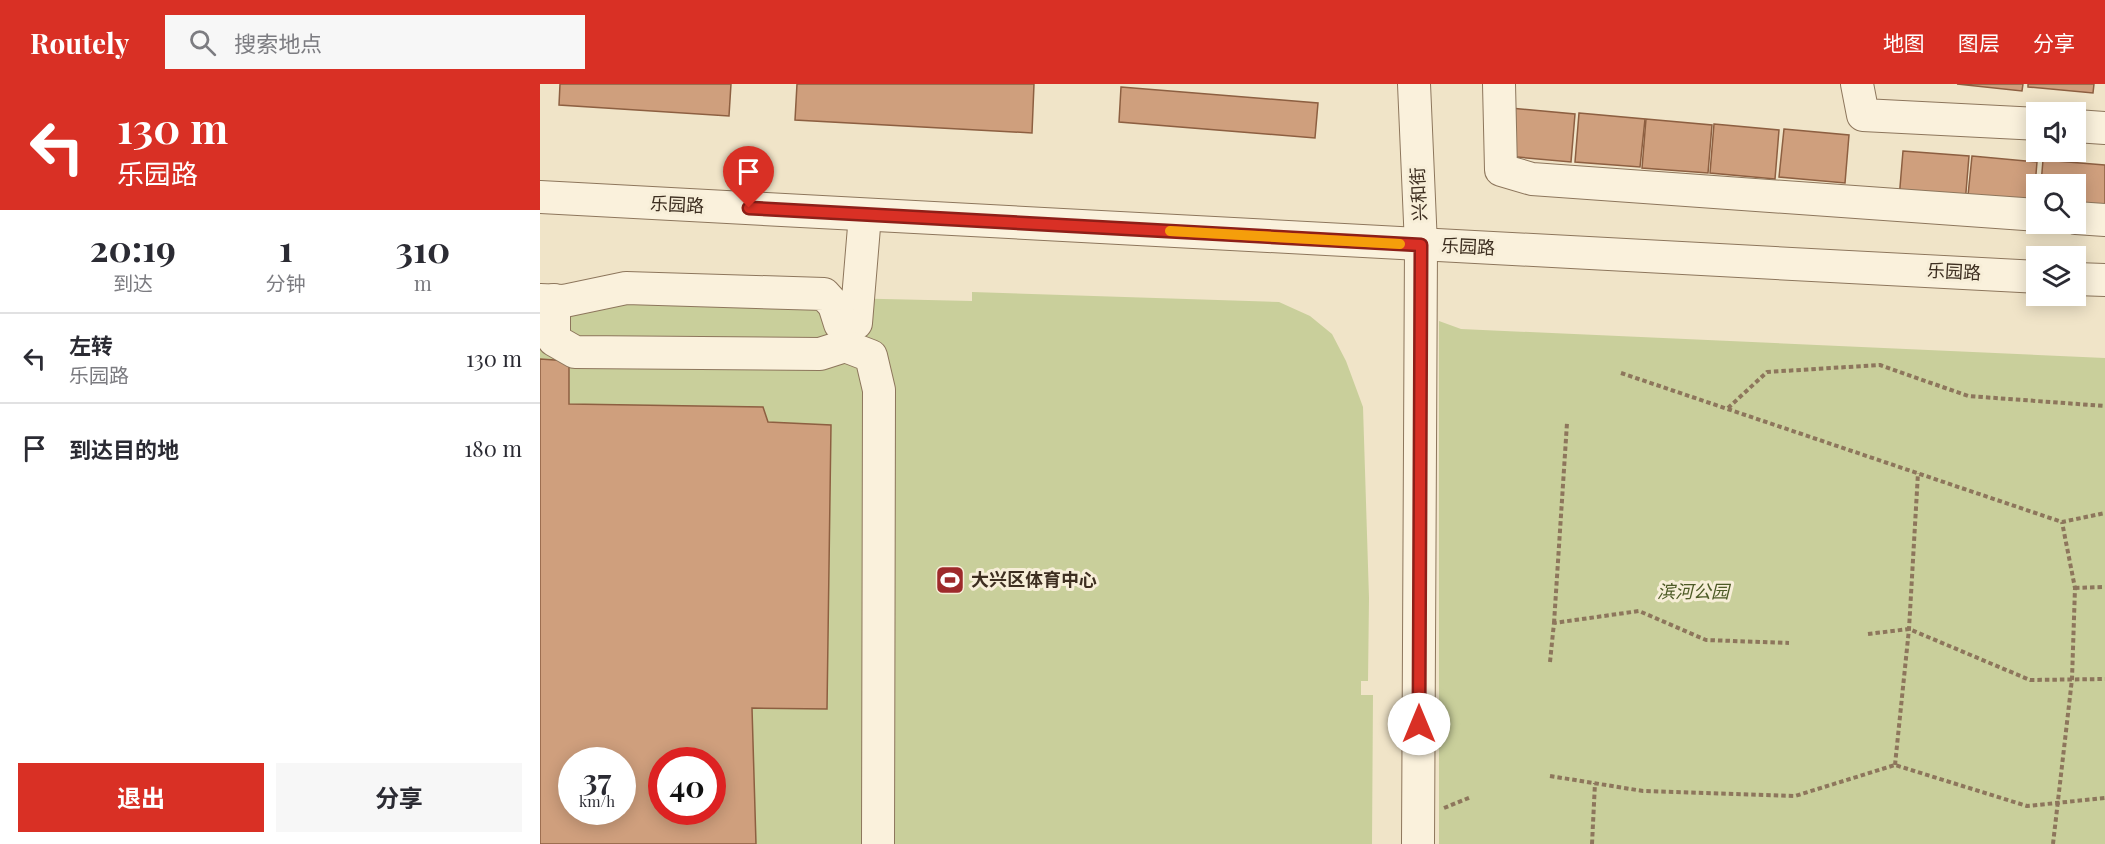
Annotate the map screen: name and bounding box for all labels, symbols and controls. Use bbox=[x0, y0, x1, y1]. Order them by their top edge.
search box bbox=[165, 15, 585, 69]
text: Routely bbox=[30, 24, 129, 61]
icon: search bbox=[186, 26, 219, 59]
text: 搜索地点 bbox=[234, 28, 322, 58]
text: 地图 bbox=[1883, 28, 1925, 56]
text: 图层 bbox=[1958, 28, 2000, 56]
text: 分享 bbox=[2033, 28, 2075, 56]
text: 130 m bbox=[117, 99, 228, 155]
map controls bbox=[2026, 102, 2086, 306]
button: sound bbox=[2026, 102, 2086, 162]
icon: left bbox=[18, 108, 96, 186]
pin bbox=[723, 146, 774, 208]
text: 乐园路 bbox=[117, 155, 198, 191]
icon: arrive bbox=[732, 155, 765, 188]
street label: 兴和街 bbox=[1405, 166, 1431, 222]
button: search bbox=[2026, 174, 2086, 234]
street label: 乐园路 bbox=[649, 191, 705, 217]
text: 20:19 bbox=[90, 223, 176, 271]
text: 1 bbox=[279, 223, 293, 271]
text: 310 bbox=[396, 224, 450, 272]
street label: 乐园路 bbox=[1440, 233, 1496, 259]
button: layers bbox=[2026, 246, 2086, 306]
street label: 乐园路 bbox=[1926, 258, 1982, 284]
text: 到达 bbox=[113, 269, 153, 296]
text: 分钟 bbox=[266, 269, 306, 296]
text: m bbox=[414, 269, 432, 296]
text: 左转 bbox=[69, 330, 113, 360]
icon: left bbox=[18, 342, 51, 375]
text: 130 m bbox=[466, 343, 522, 373]
text: 乐园路 bbox=[69, 361, 129, 388]
icon: arrive bbox=[18, 432, 51, 465]
text: 180 m bbox=[464, 433, 522, 463]
text: 到达目的地 bbox=[69, 434, 179, 464]
sports icon: 大兴区体育中心 bbox=[934, 564, 966, 596]
place label: 大兴区体育中心 bbox=[971, 567, 1097, 591]
park label: 滨河公园 bbox=[1657, 579, 1732, 603]
position arrow bbox=[1387, 692, 1451, 756]
speed limit sign: 40 bbox=[648, 747, 726, 825]
text: 37 bbox=[583, 759, 611, 799]
button: 退出 bbox=[18, 763, 264, 832]
button: 分享 bbox=[276, 763, 522, 832]
text: km/h bbox=[579, 791, 615, 811]

